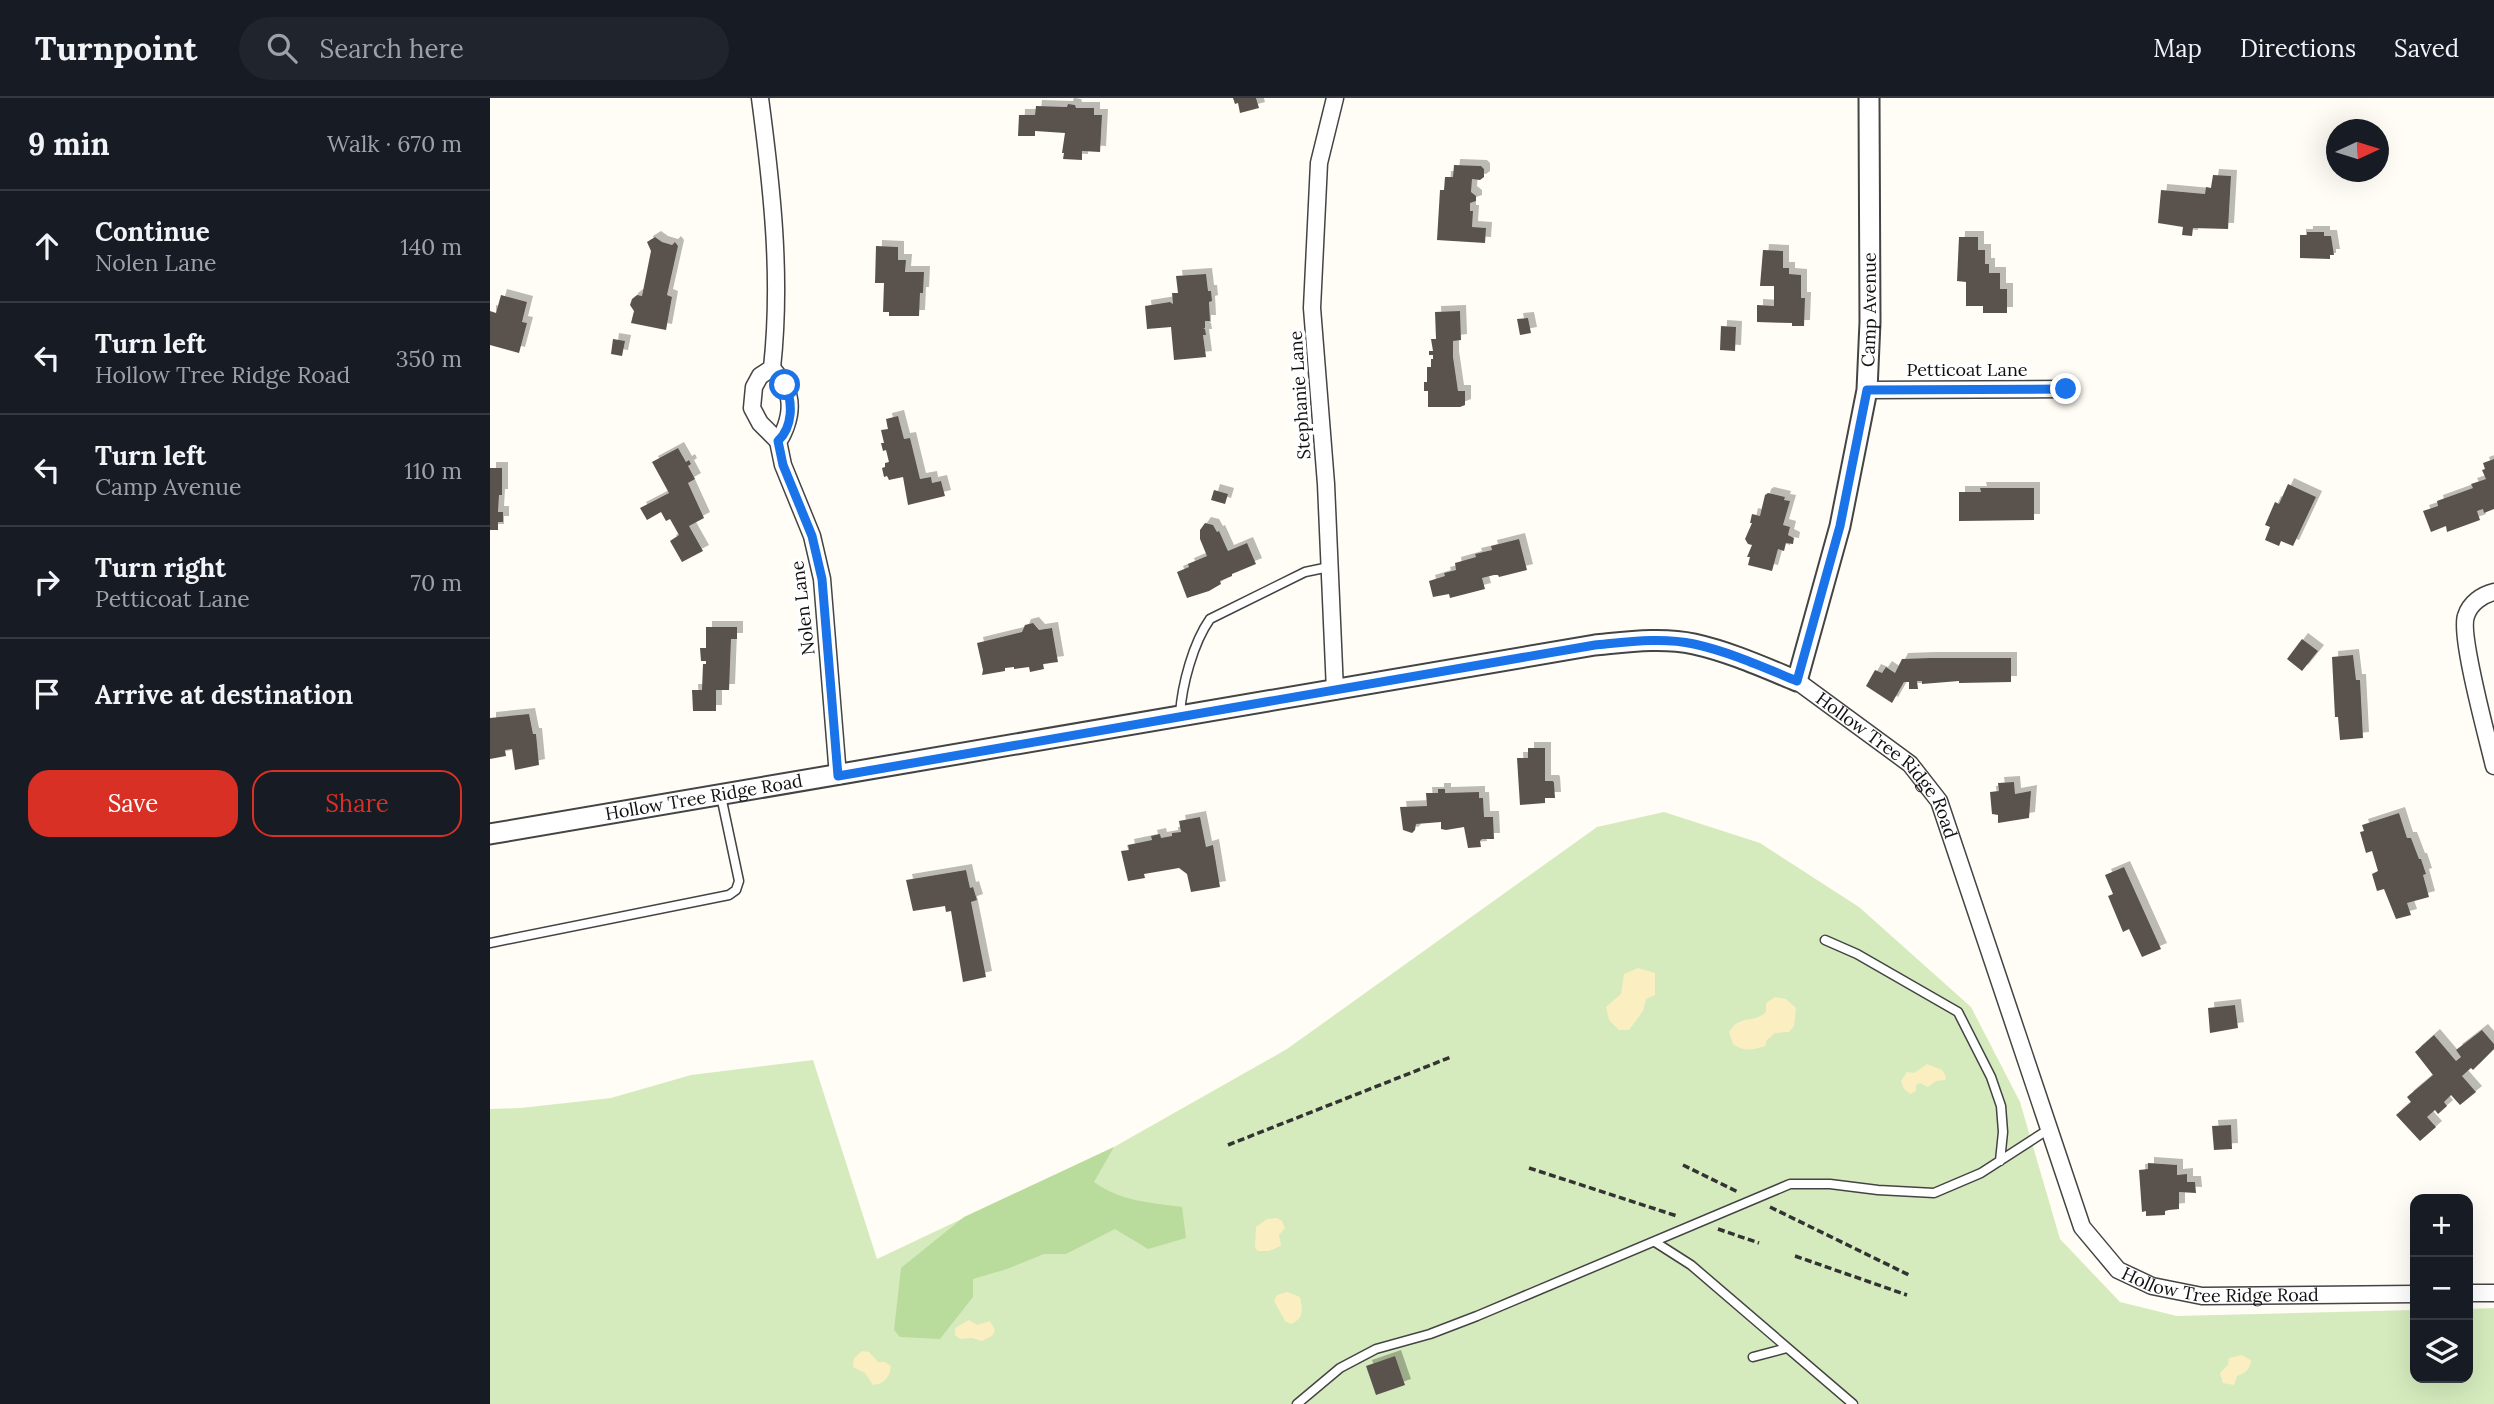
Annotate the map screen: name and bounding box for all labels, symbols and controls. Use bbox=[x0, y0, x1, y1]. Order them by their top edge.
search box bbox=[239, 17, 729, 80]
text: Turnpoint bbox=[35, 27, 197, 69]
icon: search bbox=[263, 29, 301, 67]
text: Search here bbox=[319, 32, 464, 65]
text: Map bbox=[2153, 33, 2202, 64]
text: Directions bbox=[2240, 33, 2356, 64]
text: Saved bbox=[2394, 33, 2459, 64]
north arrow bbox=[2326, 119, 2389, 182]
text: 9 min bbox=[28, 125, 110, 163]
text: Walk · 670 m bbox=[327, 129, 462, 158]
text: Continue bbox=[95, 215, 210, 248]
icon: ahead bbox=[28, 227, 66, 265]
text: 140 m bbox=[400, 232, 462, 261]
text: Nolen Lane bbox=[95, 248, 217, 277]
street label: Camp Avenue bbox=[1856, 252, 1881, 367]
text: Turn left bbox=[95, 327, 206, 360]
street label: Stephanie Lane bbox=[1284, 330, 1315, 460]
icon: left bbox=[28, 339, 66, 377]
text: 350 m bbox=[396, 344, 462, 373]
street label: Petticoat Lane bbox=[1906, 358, 2028, 381]
text: Hollow Tree Ridge Road bbox=[95, 360, 350, 389]
route start bbox=[769, 369, 800, 400]
route end bbox=[2050, 373, 2081, 404]
text: Turn left bbox=[95, 439, 206, 472]
icon: left bbox=[28, 451, 66, 489]
text: 110 m bbox=[404, 456, 462, 485]
text: Camp Avenue bbox=[95, 472, 241, 501]
text: Turn right bbox=[95, 551, 226, 584]
street label: Nolen Lane bbox=[785, 559, 820, 657]
icon: right bbox=[28, 563, 66, 601]
text: 70 m bbox=[411, 568, 462, 597]
text: Petticoat Lane bbox=[95, 584, 250, 613]
icon: arrive bbox=[28, 675, 66, 713]
text: Arrive at destination bbox=[95, 678, 353, 711]
street label: Hollow Tree Ridge Road bbox=[1811, 687, 1963, 841]
street label: Hollow Tree Ridge Road bbox=[603, 769, 805, 825]
button: Save bbox=[28, 770, 238, 837]
button: Share bbox=[252, 770, 462, 837]
map controls bbox=[2410, 1194, 2473, 1383]
button: + bbox=[2410, 1194, 2473, 1257]
button: − bbox=[2410, 1257, 2473, 1320]
street label: Hollow Tree Ridge Road bbox=[2118, 1261, 2319, 1307]
button: layers bbox=[2410, 1320, 2473, 1383]

